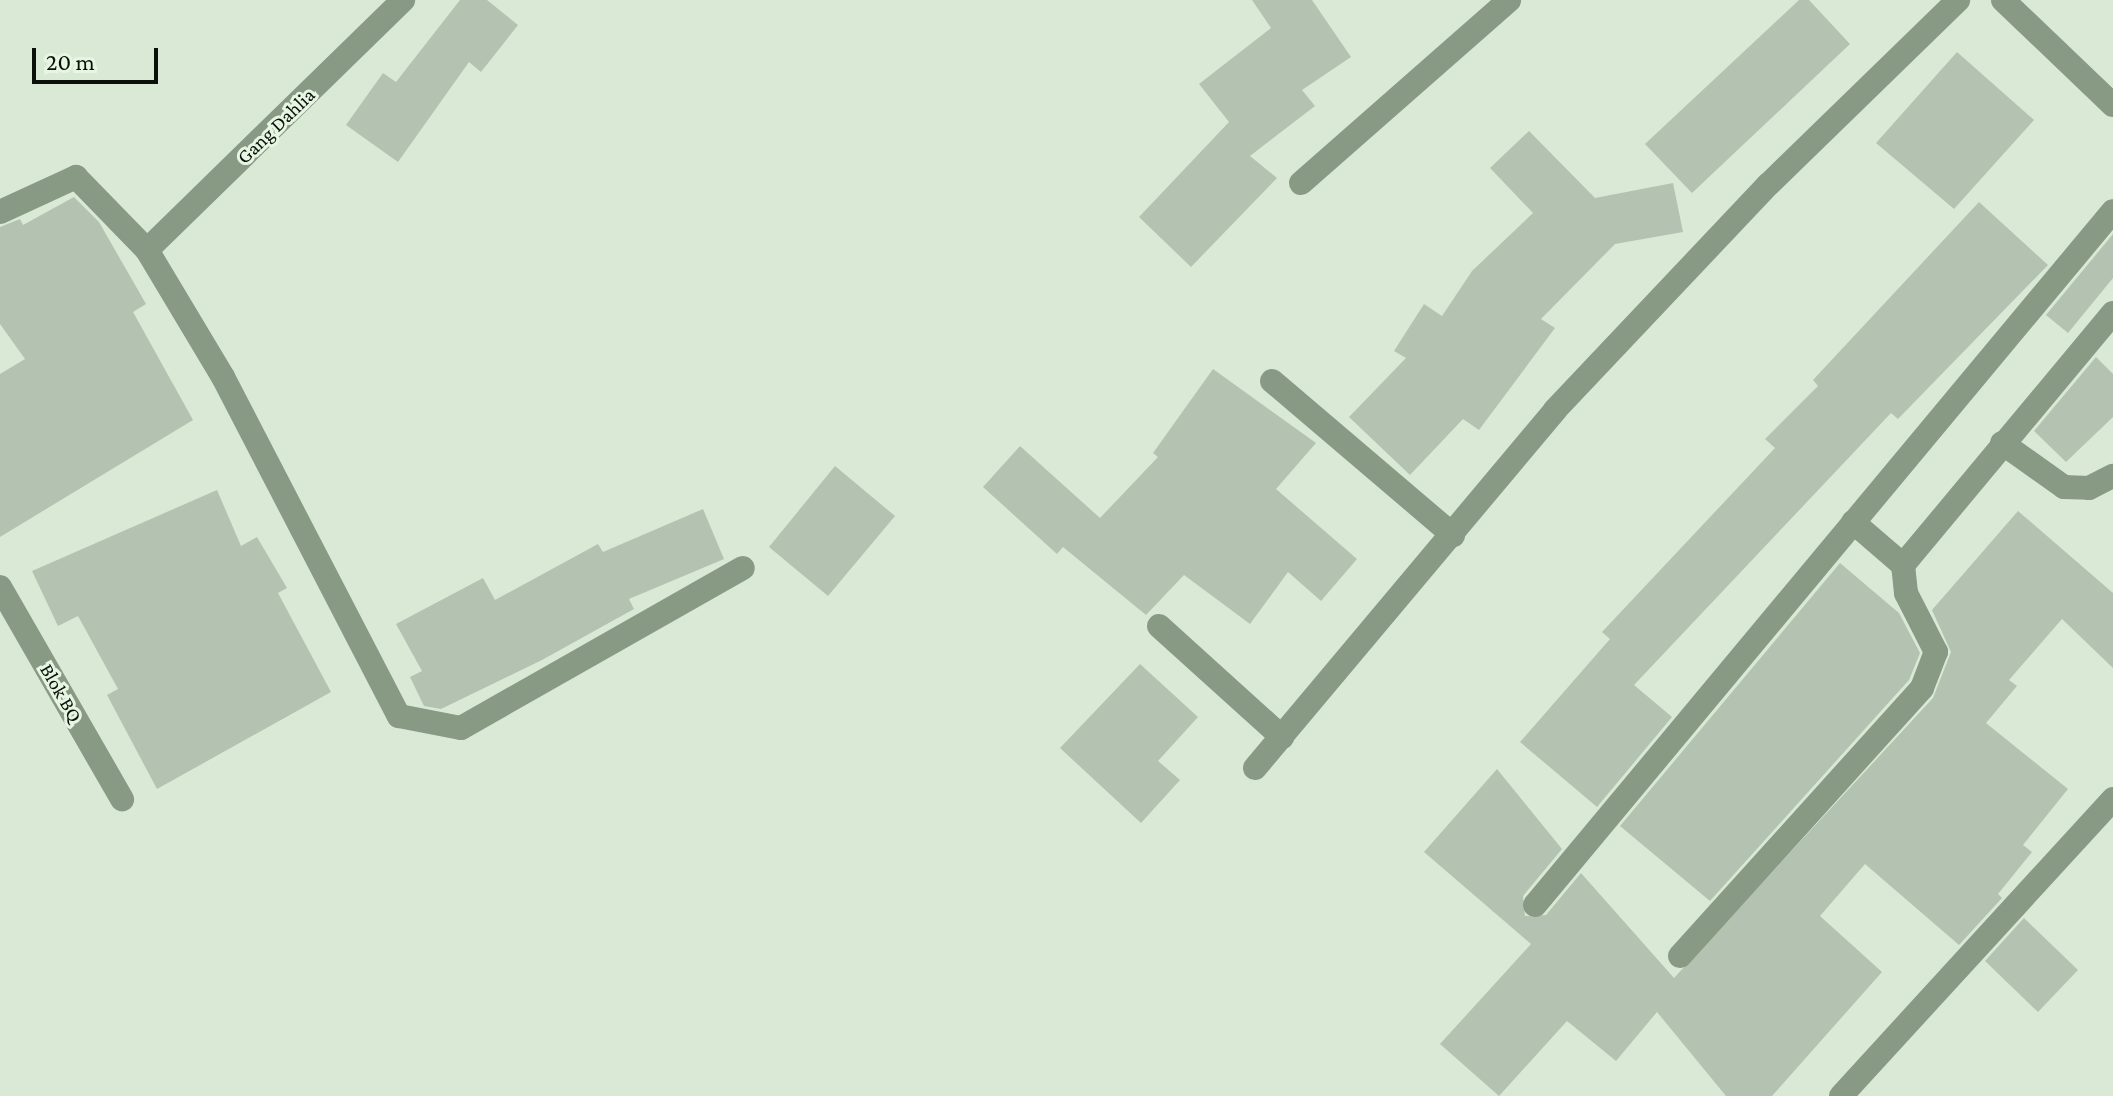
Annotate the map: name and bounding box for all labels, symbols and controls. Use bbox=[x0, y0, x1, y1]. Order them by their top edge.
scale bar bbox=[36, 32, 162, 82]
text: 20 m bbox=[46, 48, 95, 75]
street label: Gang Dahlia bbox=[232, 83, 320, 169]
street label: Blok BQ bbox=[35, 659, 87, 727]

